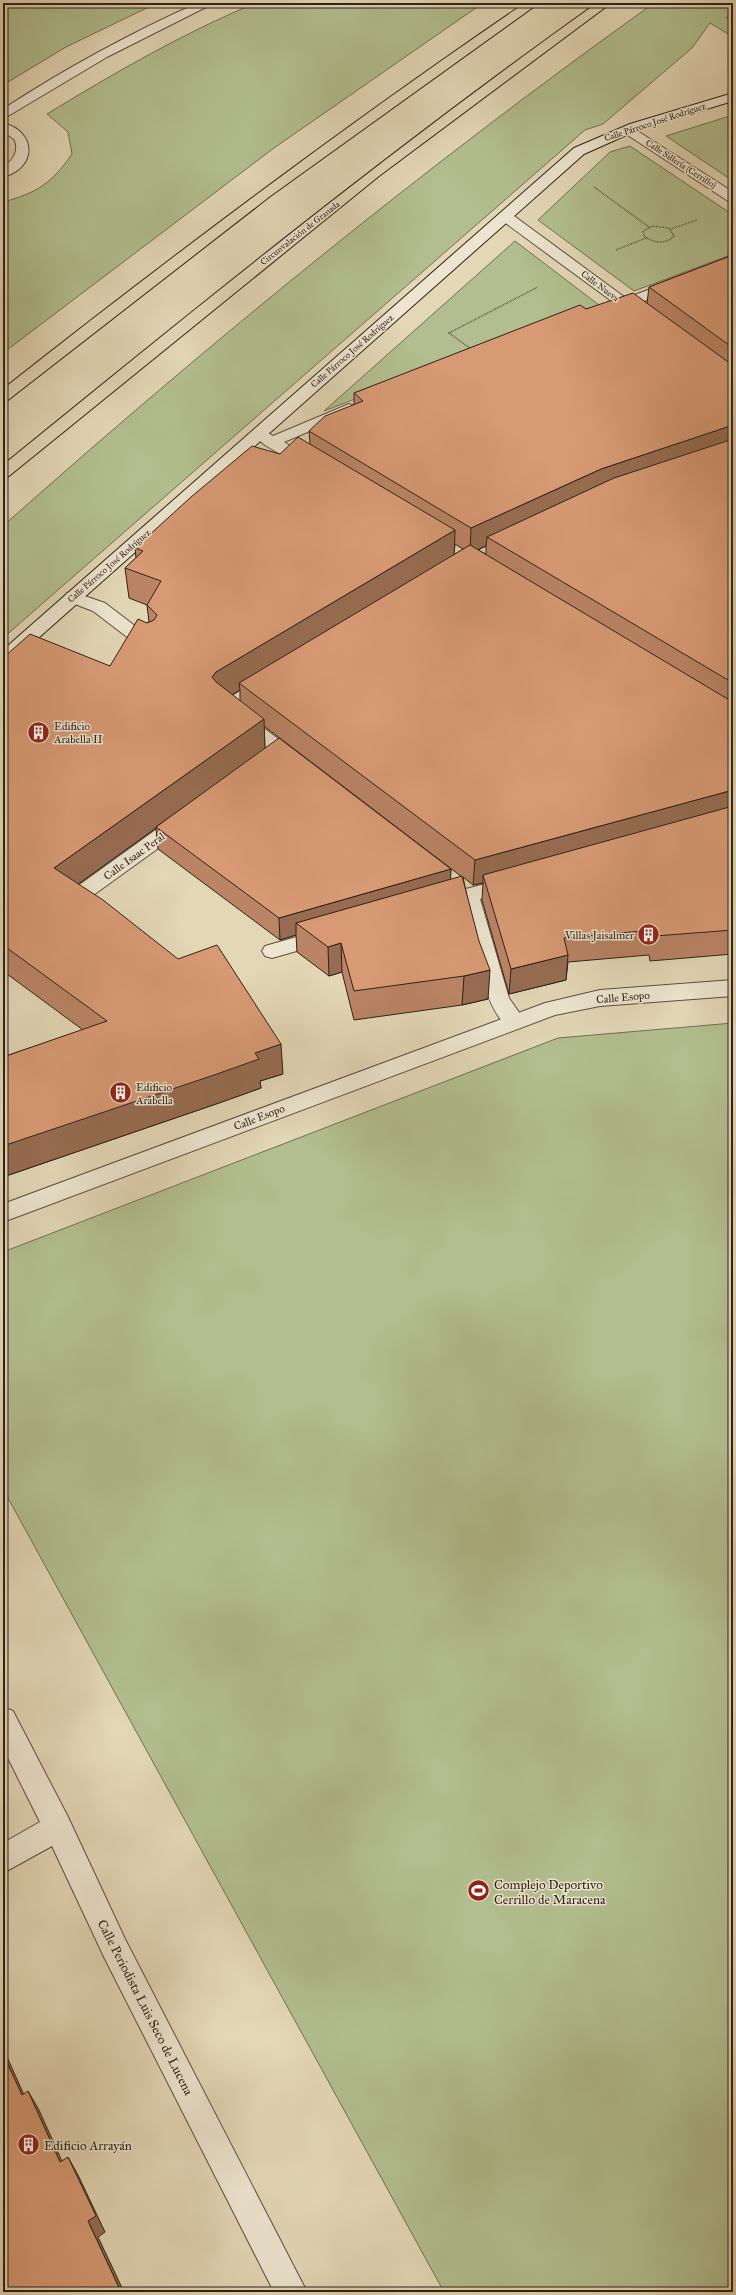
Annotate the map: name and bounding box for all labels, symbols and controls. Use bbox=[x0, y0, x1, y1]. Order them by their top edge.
street label: Calle Párroco José Rodríguez bbox=[603, 100, 707, 144]
street label: Calle Sillería (Cerrillo) bbox=[643, 137, 719, 192]
street label: Circunvalación de Granada bbox=[258, 198, 342, 267]
street label: Calle Nueva bbox=[579, 268, 622, 304]
street label: Calle Párroco José Rodríguez bbox=[308, 312, 396, 390]
street label: Calle Párroco José Rodríguez bbox=[65, 527, 153, 605]
building icon: Edificio Arabella II bbox=[25, 719, 51, 745]
place label: Edificio Arabella II bbox=[53, 720, 103, 746]
street label: Calle Isaac Peral bbox=[101, 830, 167, 883]
building icon: Villas Jaisalmer bbox=[636, 922, 662, 948]
place label: Villas Jaisalmer bbox=[564, 929, 635, 943]
street label: Calle Esopo bbox=[596, 989, 651, 1006]
building icon: Edificio Arabella bbox=[107, 1080, 133, 1106]
place label: Edificio Arabella bbox=[135, 1081, 173, 1107]
street label: Calle Esopo bbox=[232, 1102, 287, 1133]
place label: Complejo Deportivo Cerrillo de Maracena bbox=[494, 1877, 606, 1908]
sports icon: Complejo Deportivo Cerrillo de Maracena bbox=[465, 1878, 491, 1904]
street label: Calle Periodista Luis Seco de Lucena bbox=[94, 1917, 197, 2098]
building icon: Edificio Arrayán bbox=[16, 2132, 42, 2158]
place label: Edificio Arrayán bbox=[44, 2138, 132, 2154]

